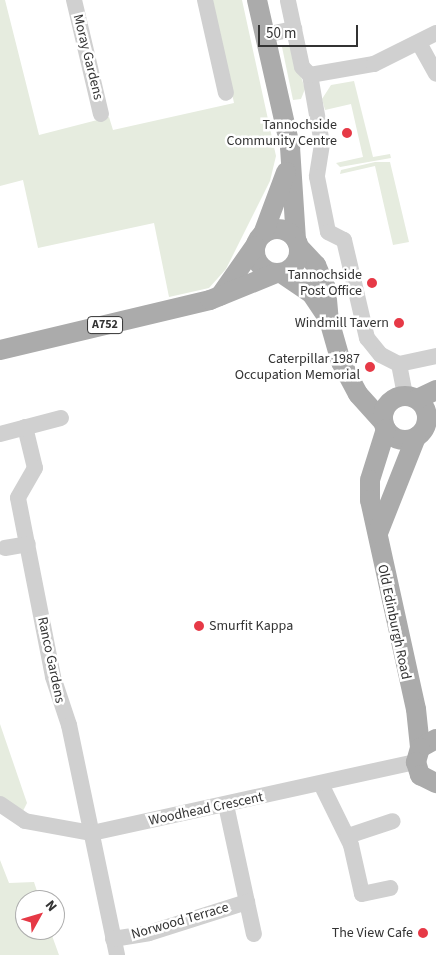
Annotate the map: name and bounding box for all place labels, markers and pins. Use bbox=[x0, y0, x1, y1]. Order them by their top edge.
place label: Tannochside Community Centre bbox=[226, 117, 337, 150]
marker: Tannochside Community Centre bbox=[341, 127, 353, 139]
place label: Tannochside Post Office bbox=[288, 267, 362, 300]
marker: Tannochside Post Office bbox=[366, 277, 378, 289]
place label: Windmill Tavern bbox=[295, 315, 389, 331]
marker: Windmill Tavern bbox=[393, 317, 405, 329]
place label: Caterpillar 1987 Occupation Memorial bbox=[235, 351, 360, 384]
marker: Caterpillar 1987 Occupation Memorial bbox=[364, 361, 376, 373]
place label: Smurfit Kappa bbox=[209, 618, 293, 634]
marker: Smurfit Kappa bbox=[193, 620, 205, 632]
place label: The View Cafe bbox=[332, 925, 413, 941]
marker: The View Cafe bbox=[417, 927, 429, 939]

